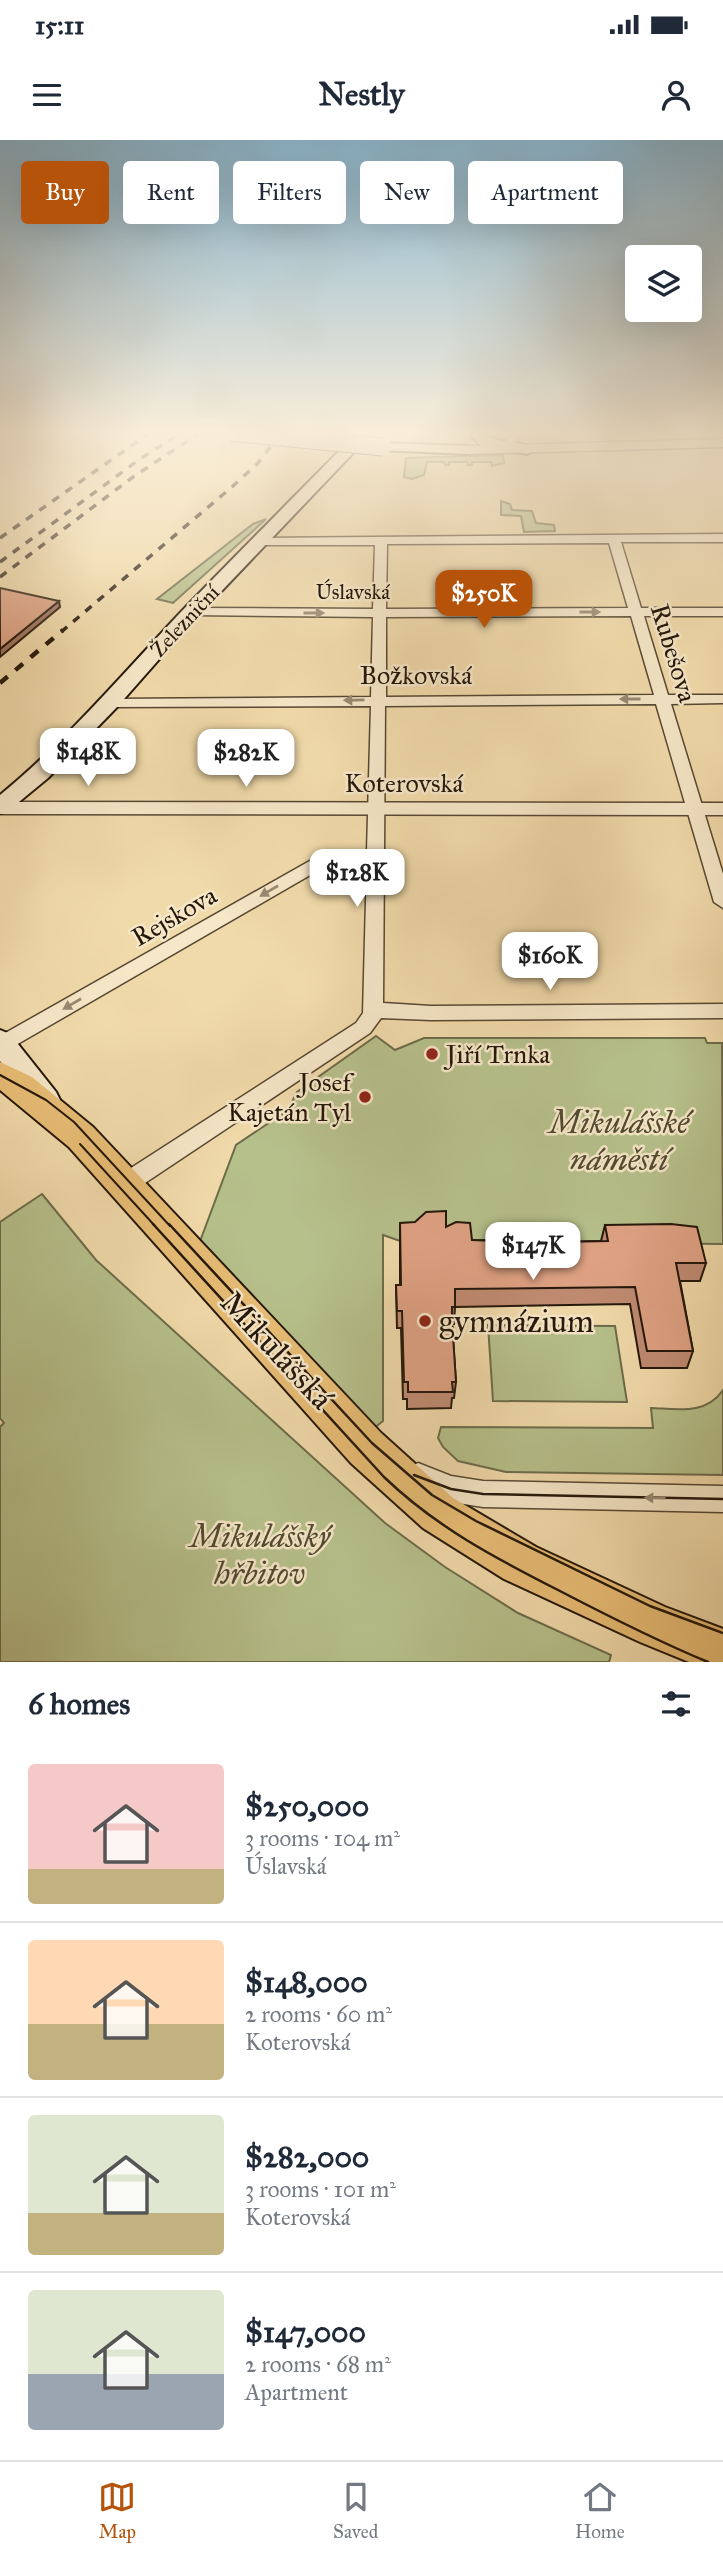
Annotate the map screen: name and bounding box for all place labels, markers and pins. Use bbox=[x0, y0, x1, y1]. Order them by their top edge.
pin: $250K bbox=[435, 570, 533, 630]
pin: $148K bbox=[39, 728, 137, 788]
pin: $282K bbox=[197, 730, 295, 789]
pin: $128K bbox=[308, 850, 406, 909]
pin: $160K bbox=[501, 932, 599, 992]
place label: Jiří Trnka bbox=[443, 1038, 550, 1070]
marker: Jiří Trnka bbox=[424, 1046, 440, 1062]
place label: Josef Kajetán Tyl bbox=[228, 1066, 355, 1128]
marker: Josef Kajetán Tyl bbox=[357, 1089, 373, 1105]
pin: $147K bbox=[484, 1222, 582, 1282]
place label: gymnázium bbox=[439, 1302, 594, 1341]
marker: gymnázium bbox=[417, 1313, 433, 1329]

